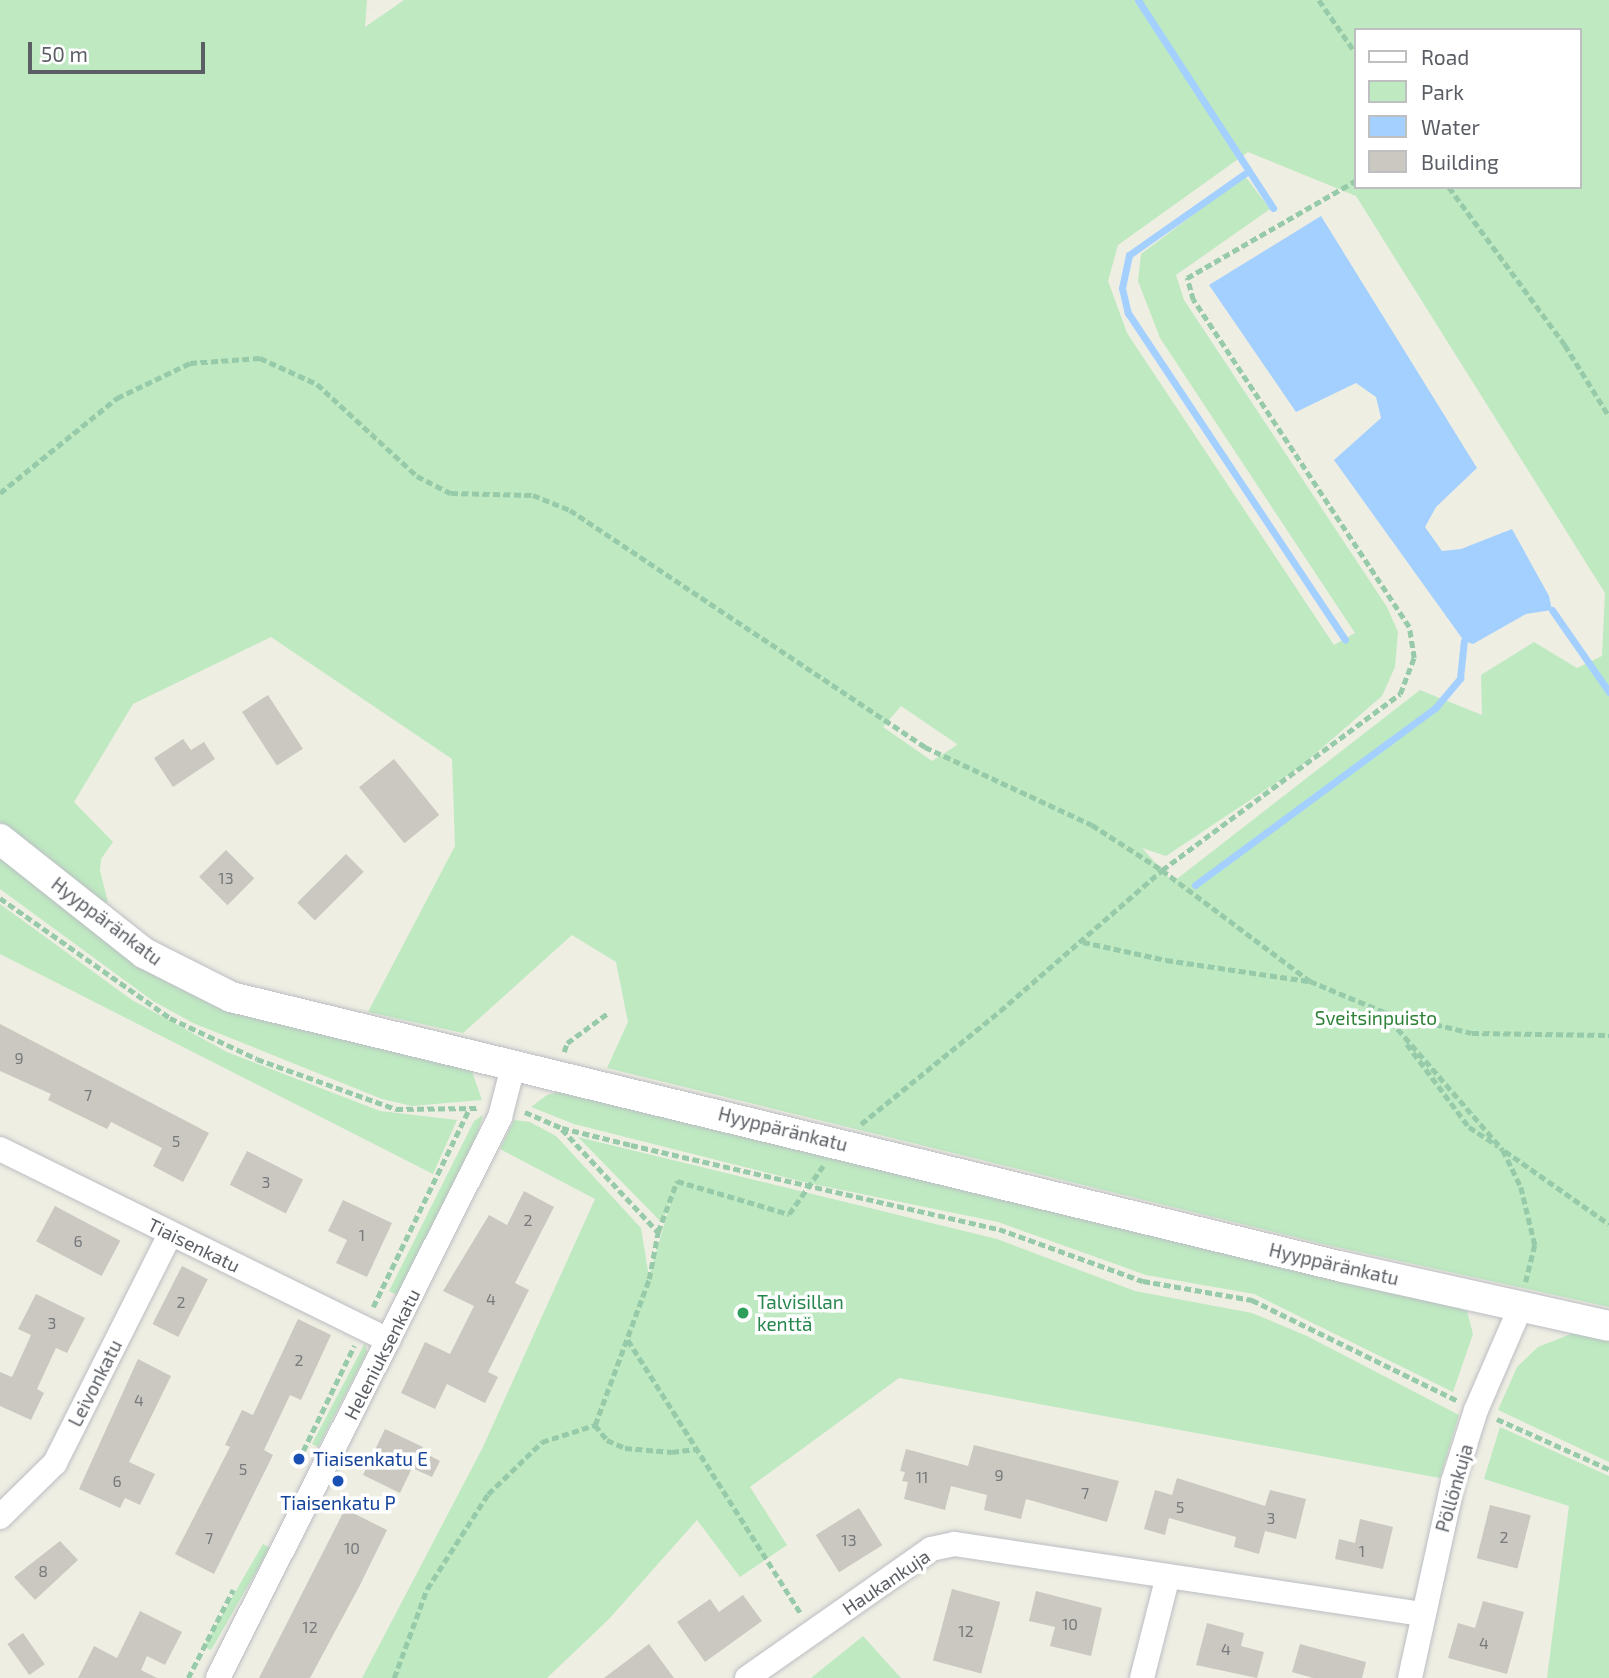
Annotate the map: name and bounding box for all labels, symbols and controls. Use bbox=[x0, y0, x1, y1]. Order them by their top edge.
scale bar bbox=[32, 28, 208, 72]
legend bbox=[1354, 28, 1581, 189]
text: 50 m bbox=[41, 41, 88, 66]
text: Road bbox=[1421, 44, 1469, 69]
text: Park bbox=[1421, 79, 1464, 104]
text: Water bbox=[1421, 114, 1480, 139]
text: Building bbox=[1421, 149, 1499, 174]
house number: 13 bbox=[218, 868, 234, 888]
street label: Hyyppäränkatu bbox=[47, 872, 167, 970]
park label: Sveitsinpuisto bbox=[1315, 1007, 1437, 1029]
house number: 9 bbox=[14, 1048, 24, 1068]
house number: 7 bbox=[84, 1085, 92, 1105]
street label: Hyyppäränkatu bbox=[716, 1102, 850, 1156]
house number: 5 bbox=[172, 1131, 180, 1151]
house number: 3 bbox=[262, 1172, 270, 1192]
house number: 2 bbox=[524, 1210, 532, 1230]
street label: Tiaisenkatu bbox=[144, 1213, 244, 1277]
house number: 1 bbox=[359, 1225, 365, 1245]
house number: 6 bbox=[73, 1231, 83, 1251]
street label: Hyyppäränkatu bbox=[1267, 1238, 1401, 1290]
street label: Heleniuksenkatu bbox=[339, 1285, 425, 1423]
house number: 4 bbox=[486, 1289, 496, 1309]
place label: Talvisillan kenttä bbox=[757, 1291, 844, 1335]
house number: 2 bbox=[177, 1292, 185, 1312]
marker: Talvisillan kenttä bbox=[735, 1305, 751, 1321]
house number: 3 bbox=[48, 1313, 56, 1333]
street label: Leivonkatu bbox=[63, 1336, 127, 1430]
house number: 2 bbox=[295, 1350, 303, 1370]
house number: 4 bbox=[134, 1390, 144, 1410]
street label: Pöllönkuja bbox=[1431, 1441, 1477, 1535]
place label: Tiaisenkatu E bbox=[313, 1448, 428, 1470]
marker: Tiaisenkatu E bbox=[291, 1451, 307, 1467]
house number: 5 bbox=[239, 1459, 247, 1479]
house number: 9 bbox=[994, 1465, 1004, 1485]
house number: 11 bbox=[916, 1467, 928, 1487]
house number: 6 bbox=[112, 1471, 122, 1491]
marker: Tiaisenkatu P bbox=[330, 1473, 346, 1489]
house number: 7 bbox=[1081, 1483, 1089, 1503]
place label: Tiaisenkatu P bbox=[280, 1492, 396, 1514]
house number: 5 bbox=[1176, 1497, 1184, 1517]
house number: 3 bbox=[1267, 1508, 1275, 1528]
house number: 2 bbox=[1500, 1527, 1508, 1547]
house number: 7 bbox=[205, 1528, 213, 1548]
house number: 13 bbox=[841, 1530, 857, 1550]
house number: 10 bbox=[344, 1538, 360, 1558]
house number: 1 bbox=[1359, 1541, 1365, 1561]
street label: Haukankuja bbox=[838, 1544, 934, 1620]
house number: 8 bbox=[38, 1561, 48, 1581]
house number: 10 bbox=[1062, 1614, 1078, 1634]
house number: 12 bbox=[302, 1617, 318, 1637]
house number: 12 bbox=[958, 1621, 974, 1641]
house number: 4 bbox=[1479, 1633, 1489, 1653]
house number: 4 bbox=[1221, 1639, 1231, 1659]

